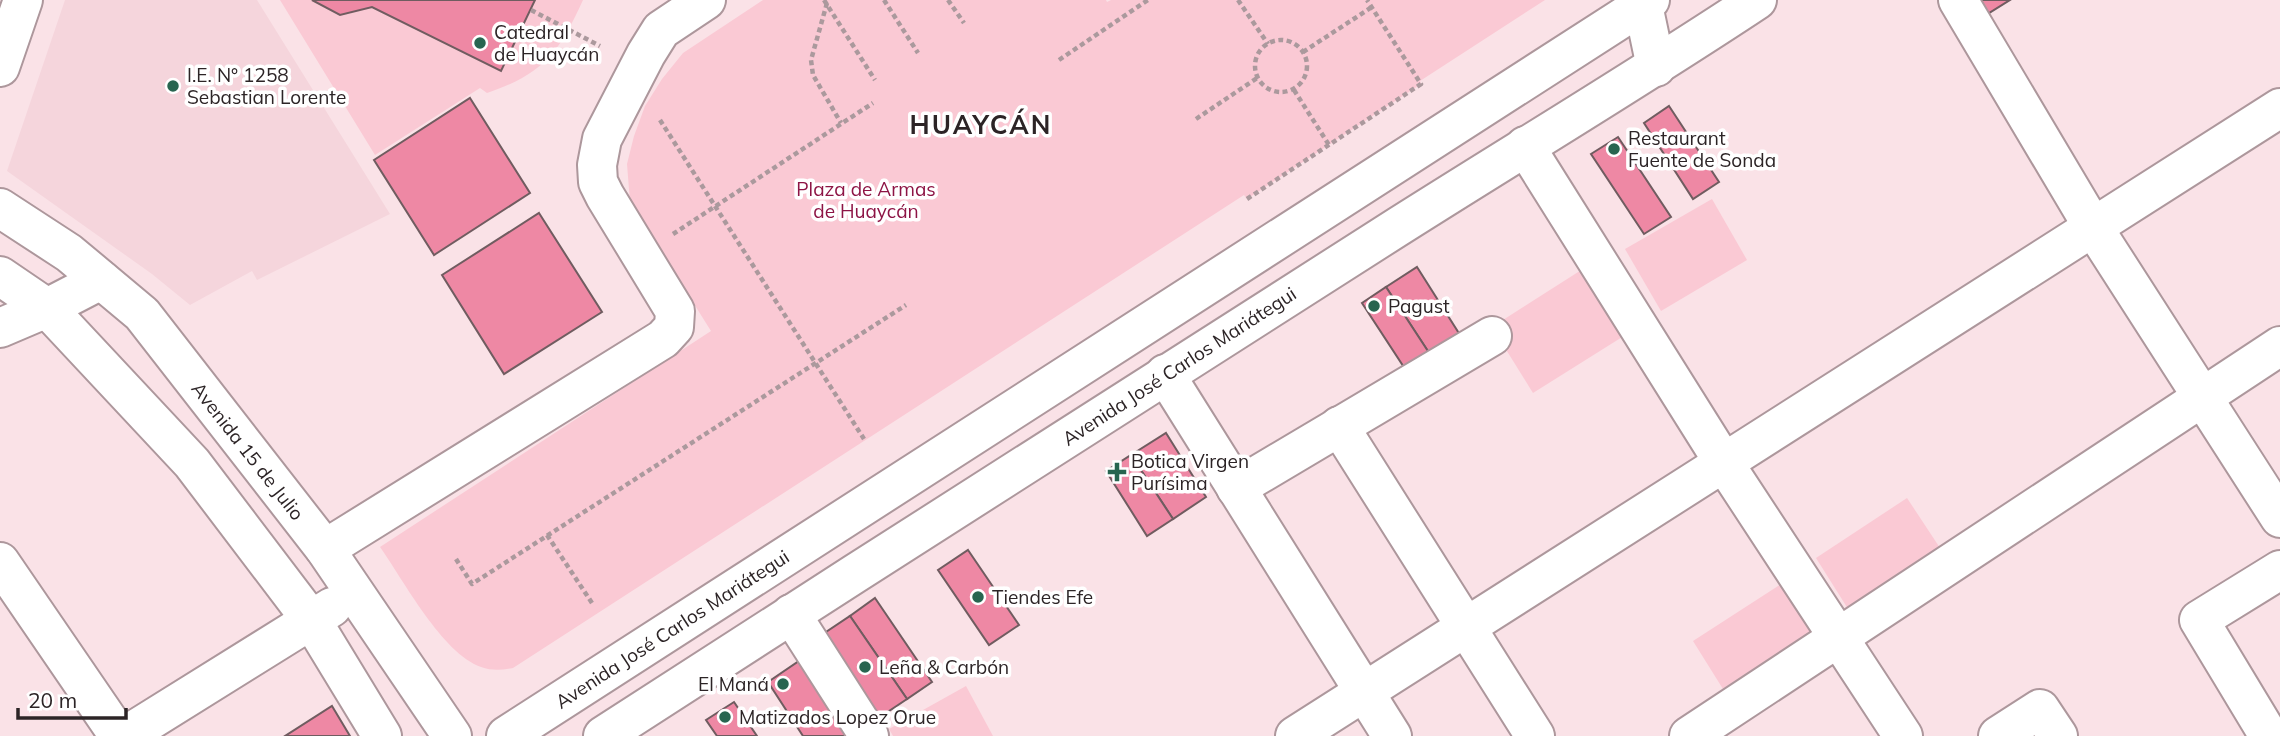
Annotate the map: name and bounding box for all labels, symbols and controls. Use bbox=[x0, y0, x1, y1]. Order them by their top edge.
place label: Catedral de Huaycán bbox=[494, 20, 599, 66]
marker: Catedral de Huaycán bbox=[472, 35, 488, 51]
place label: I.E. N° 1258 Sebastian Lorente bbox=[187, 63, 346, 109]
marker: I.E. N° 1258 Sebastian Lorente bbox=[165, 78, 181, 94]
district label: HUAYCÁN bbox=[910, 108, 1052, 141]
place label: Restaurant Fuente de Sonda bbox=[1628, 126, 1776, 172]
marker: Restaurant Fuente de Sonda bbox=[1606, 141, 1622, 157]
park label: Plaza de Armas de Huaycán bbox=[796, 177, 936, 223]
street label: Avenida José Carlos Mariátegui bbox=[1058, 281, 1300, 451]
place label: Pagust bbox=[1388, 294, 1450, 318]
marker: Pagust bbox=[1366, 298, 1382, 314]
street label: Avenida 15 de Julio bbox=[187, 377, 309, 525]
place label: Botica Virgen Purísima bbox=[1131, 449, 1249, 495]
marker: Botica Virgen Purísima bbox=[1109, 464, 1125, 480]
street label: Avenida José Carlos Mariátegui bbox=[551, 544, 793, 714]
place label: Tiendes Efe bbox=[992, 585, 1093, 609]
marker: Tiendes Efe bbox=[970, 589, 986, 605]
place label: Leña & Carbón bbox=[879, 655, 1009, 679]
marker: Leña & Carbón bbox=[857, 659, 873, 675]
place label: El Maná bbox=[698, 672, 769, 696]
scale bar bbox=[18, 676, 126, 720]
marker: El Maná bbox=[775, 676, 791, 692]
text: 20 m bbox=[28, 687, 77, 713]
place label: Matizados Lopez Orue bbox=[739, 705, 936, 729]
marker: Matizados Lopez Orue bbox=[717, 709, 733, 725]

